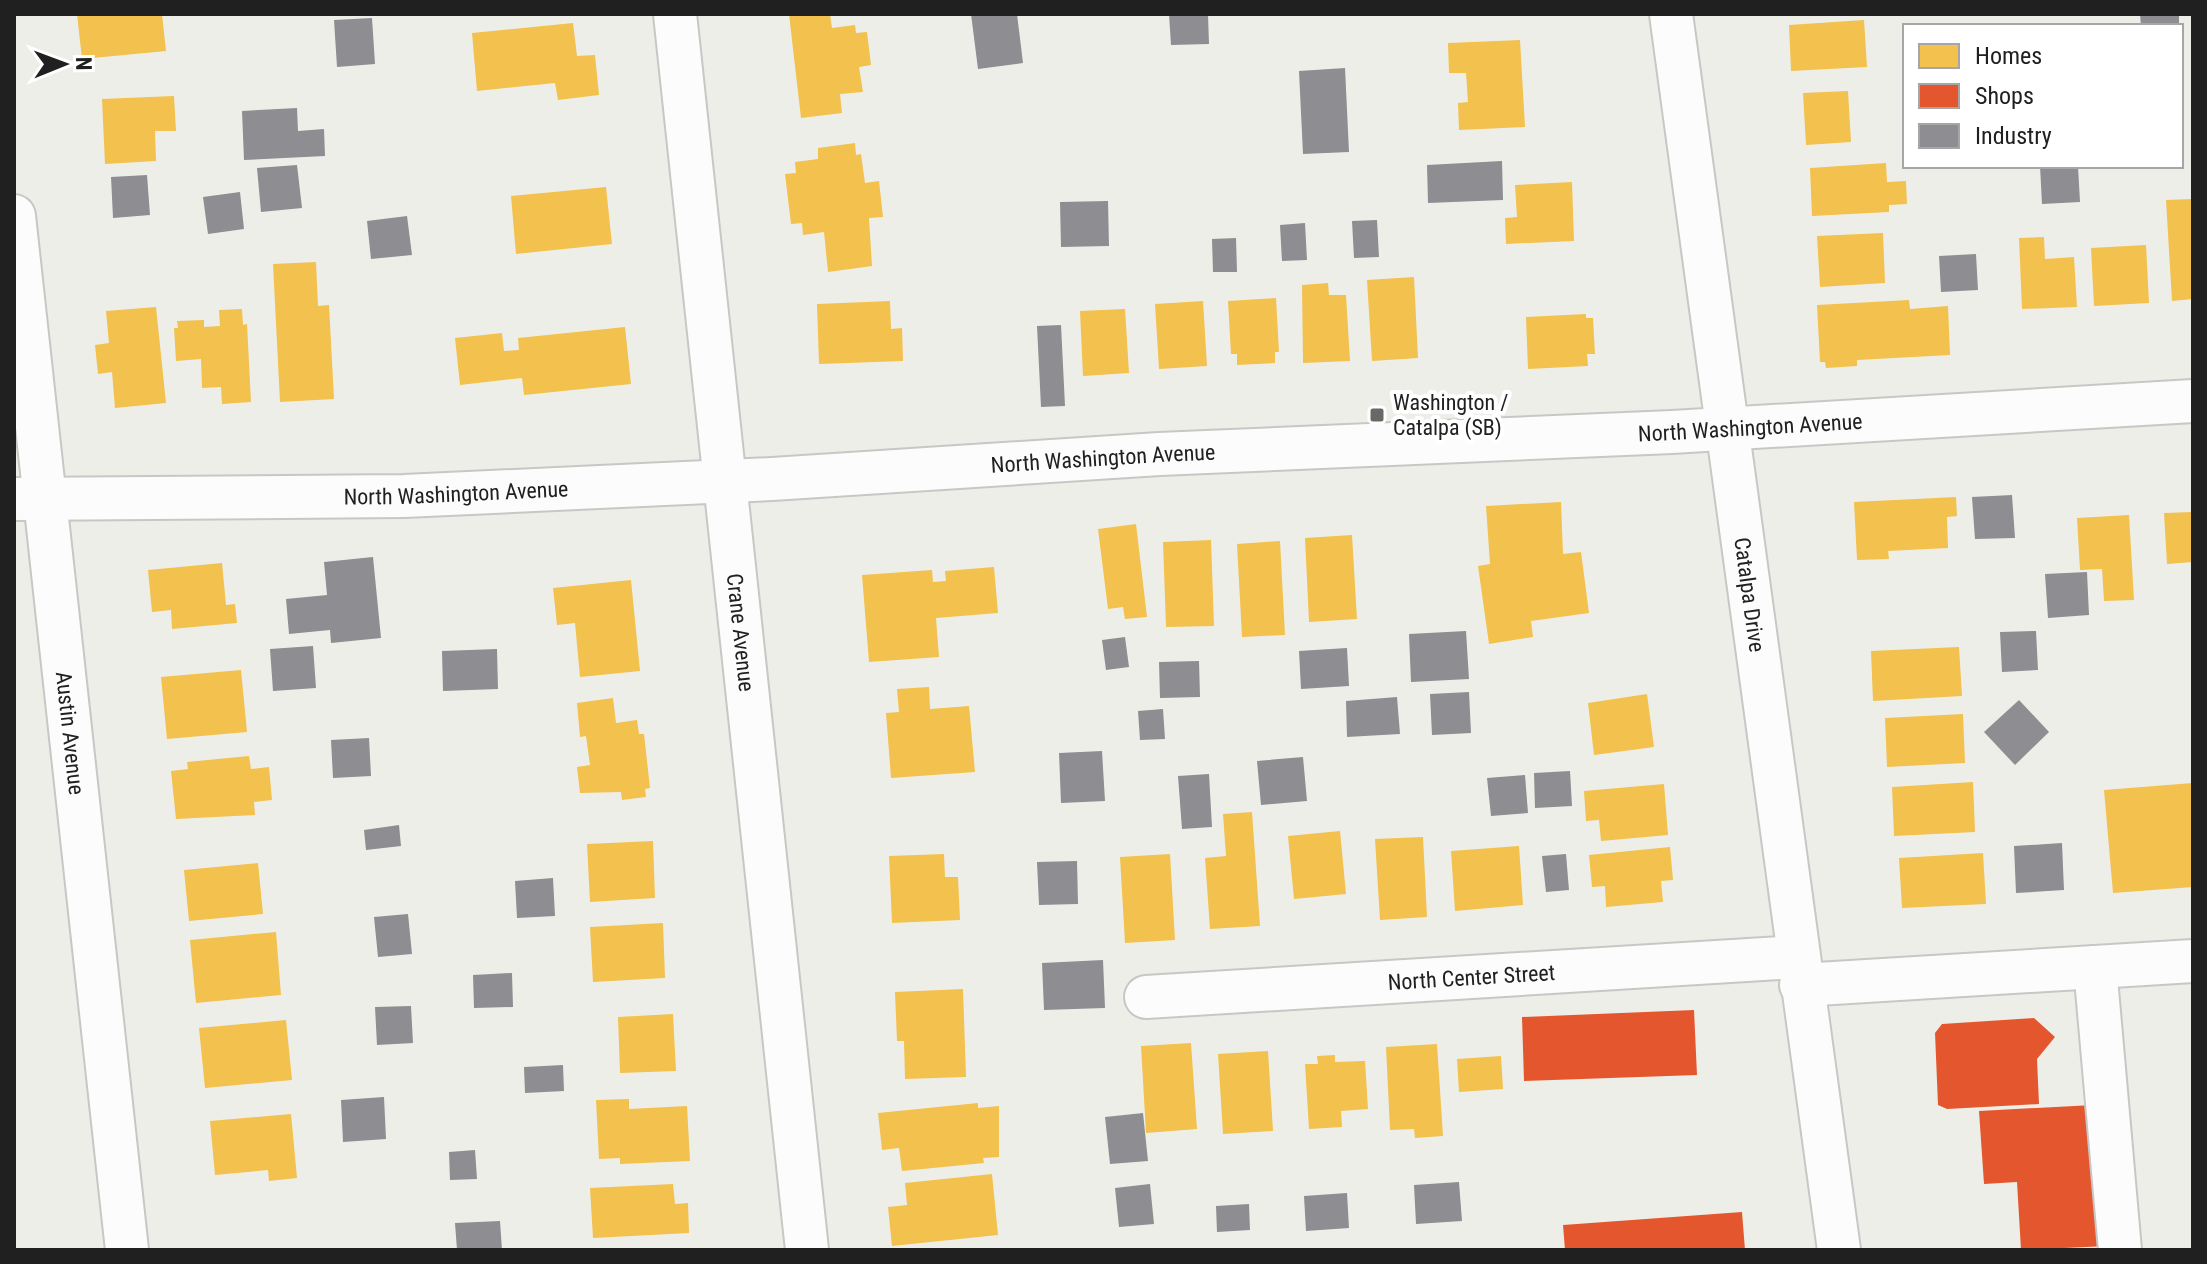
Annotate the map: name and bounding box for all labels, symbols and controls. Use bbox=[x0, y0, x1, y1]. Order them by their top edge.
north arrow bbox=[24, 24, 104, 104]
legend bbox=[1903, 24, 2183, 168]
text: Homes bbox=[1975, 42, 2042, 70]
text: N bbox=[71, 57, 96, 71]
text: Shops bbox=[1975, 82, 2034, 110]
text: Industry bbox=[1975, 122, 2052, 150]
place label: Washington / Catalpa (SB) bbox=[1393, 390, 1508, 441]
marker: Washington / Catalpa (SB) bbox=[1368, 406, 1386, 424]
street label: North Washington Avenue bbox=[1637, 408, 1863, 446]
street label: North Washington Avenue bbox=[990, 439, 1216, 477]
street label: North Washington Avenue bbox=[344, 476, 569, 509]
street label: Catalpa Drive bbox=[1730, 536, 1770, 654]
street label: Crane Avenue bbox=[722, 572, 760, 693]
street label: Austin Avenue bbox=[51, 670, 90, 796]
street label: North Center Street bbox=[1387, 959, 1556, 995]

